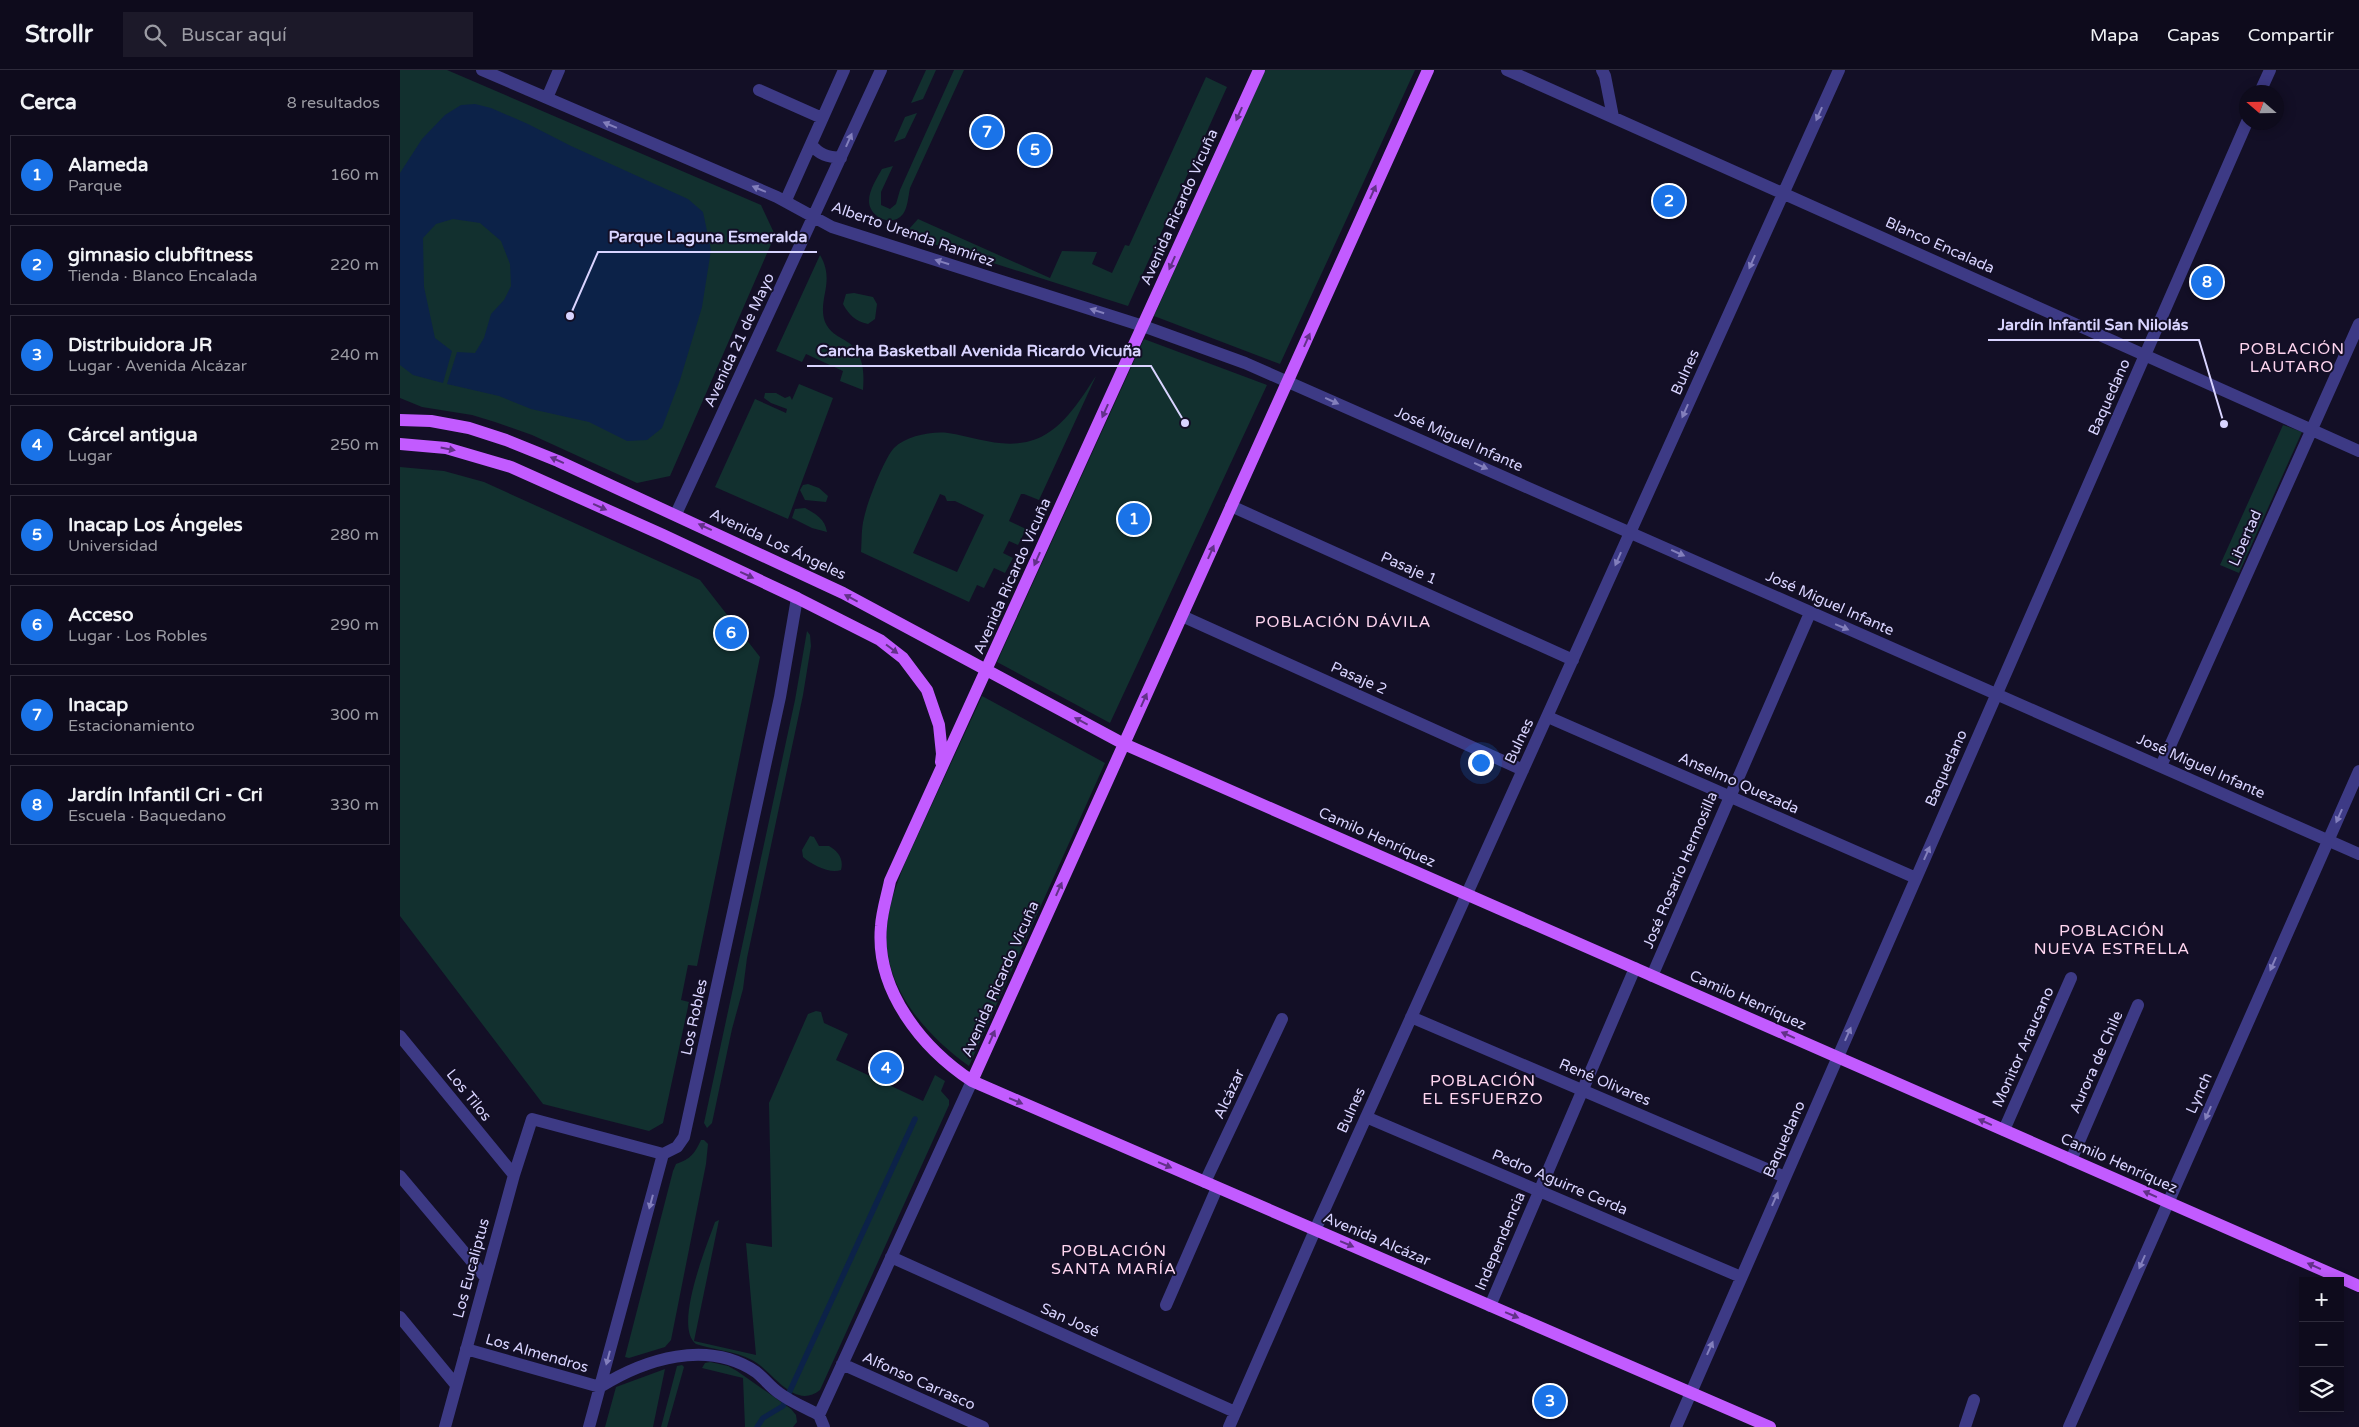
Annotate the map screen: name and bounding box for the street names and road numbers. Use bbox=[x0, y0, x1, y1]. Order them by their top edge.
street label: Avenida Ricardo Vicuña bbox=[1136, 126, 1222, 288]
street label: Alberto Urenda Ramírez bbox=[829, 198, 997, 270]
street label: Blanco Encalada bbox=[1883, 213, 1997, 277]
street label: Avenida 21 de Mayo bbox=[700, 270, 778, 410]
street label: Bulnes bbox=[1667, 346, 1703, 398]
street label: Baquedano bbox=[2084, 356, 2134, 438]
street label: José Miguel Infante bbox=[1392, 403, 1526, 475]
street label: Avenida Ricardo Vicuña bbox=[969, 495, 1055, 657]
street label: Avenida Los Ángeles bbox=[707, 505, 849, 583]
street label: Libertad bbox=[2225, 507, 2265, 569]
street label: Pasaje 1 bbox=[1378, 548, 1440, 588]
street label: José Miguel Infante bbox=[1763, 567, 1897, 639]
street label: Pasaje 2 bbox=[1328, 658, 1390, 698]
street label: Bulnes bbox=[1501, 715, 1537, 767]
street label: Baquedano bbox=[1921, 727, 1971, 809]
street label: José Miguel Infante bbox=[2134, 730, 2268, 802]
street label: Anselmo Quezada bbox=[1676, 748, 1802, 818]
street label: José Rosario Hermosilla bbox=[1639, 789, 1721, 951]
street label: Camilo Henríquez bbox=[1316, 803, 1438, 871]
street label: Avenida Ricardo Vicuña bbox=[957, 898, 1043, 1060]
street label: Camilo Henríquez bbox=[1687, 966, 1809, 1034]
street label: Los Robles bbox=[677, 977, 711, 1057]
street label: Monitor Araucano bbox=[1988, 984, 2058, 1110]
street label: Aurora de Chile bbox=[2065, 1008, 2127, 1116]
street label: René Olivares bbox=[1557, 1055, 1653, 1109]
street label: Los Tilos bbox=[443, 1065, 495, 1125]
street label: Alcázar bbox=[1210, 1066, 1248, 1122]
street label: Lynch bbox=[2182, 1070, 2216, 1116]
street label: Bulnes bbox=[1333, 1084, 1369, 1136]
street label: Baquedano bbox=[1759, 1098, 1809, 1180]
street label: Camilo Henríquez bbox=[2058, 1129, 2180, 1197]
street label: Pedro Aguirre Cerda bbox=[1490, 1145, 1630, 1219]
street label: Independencia bbox=[1471, 1189, 1529, 1293]
street label: Avenida Alcázar bbox=[1321, 1208, 1433, 1270]
street label: Los Eucaliptus bbox=[449, 1216, 493, 1320]
street label: San José bbox=[1038, 1299, 1102, 1341]
street label: Los Almendros bbox=[483, 1330, 591, 1376]
street label: Alfonso Carrasco bbox=[860, 1348, 978, 1414]

